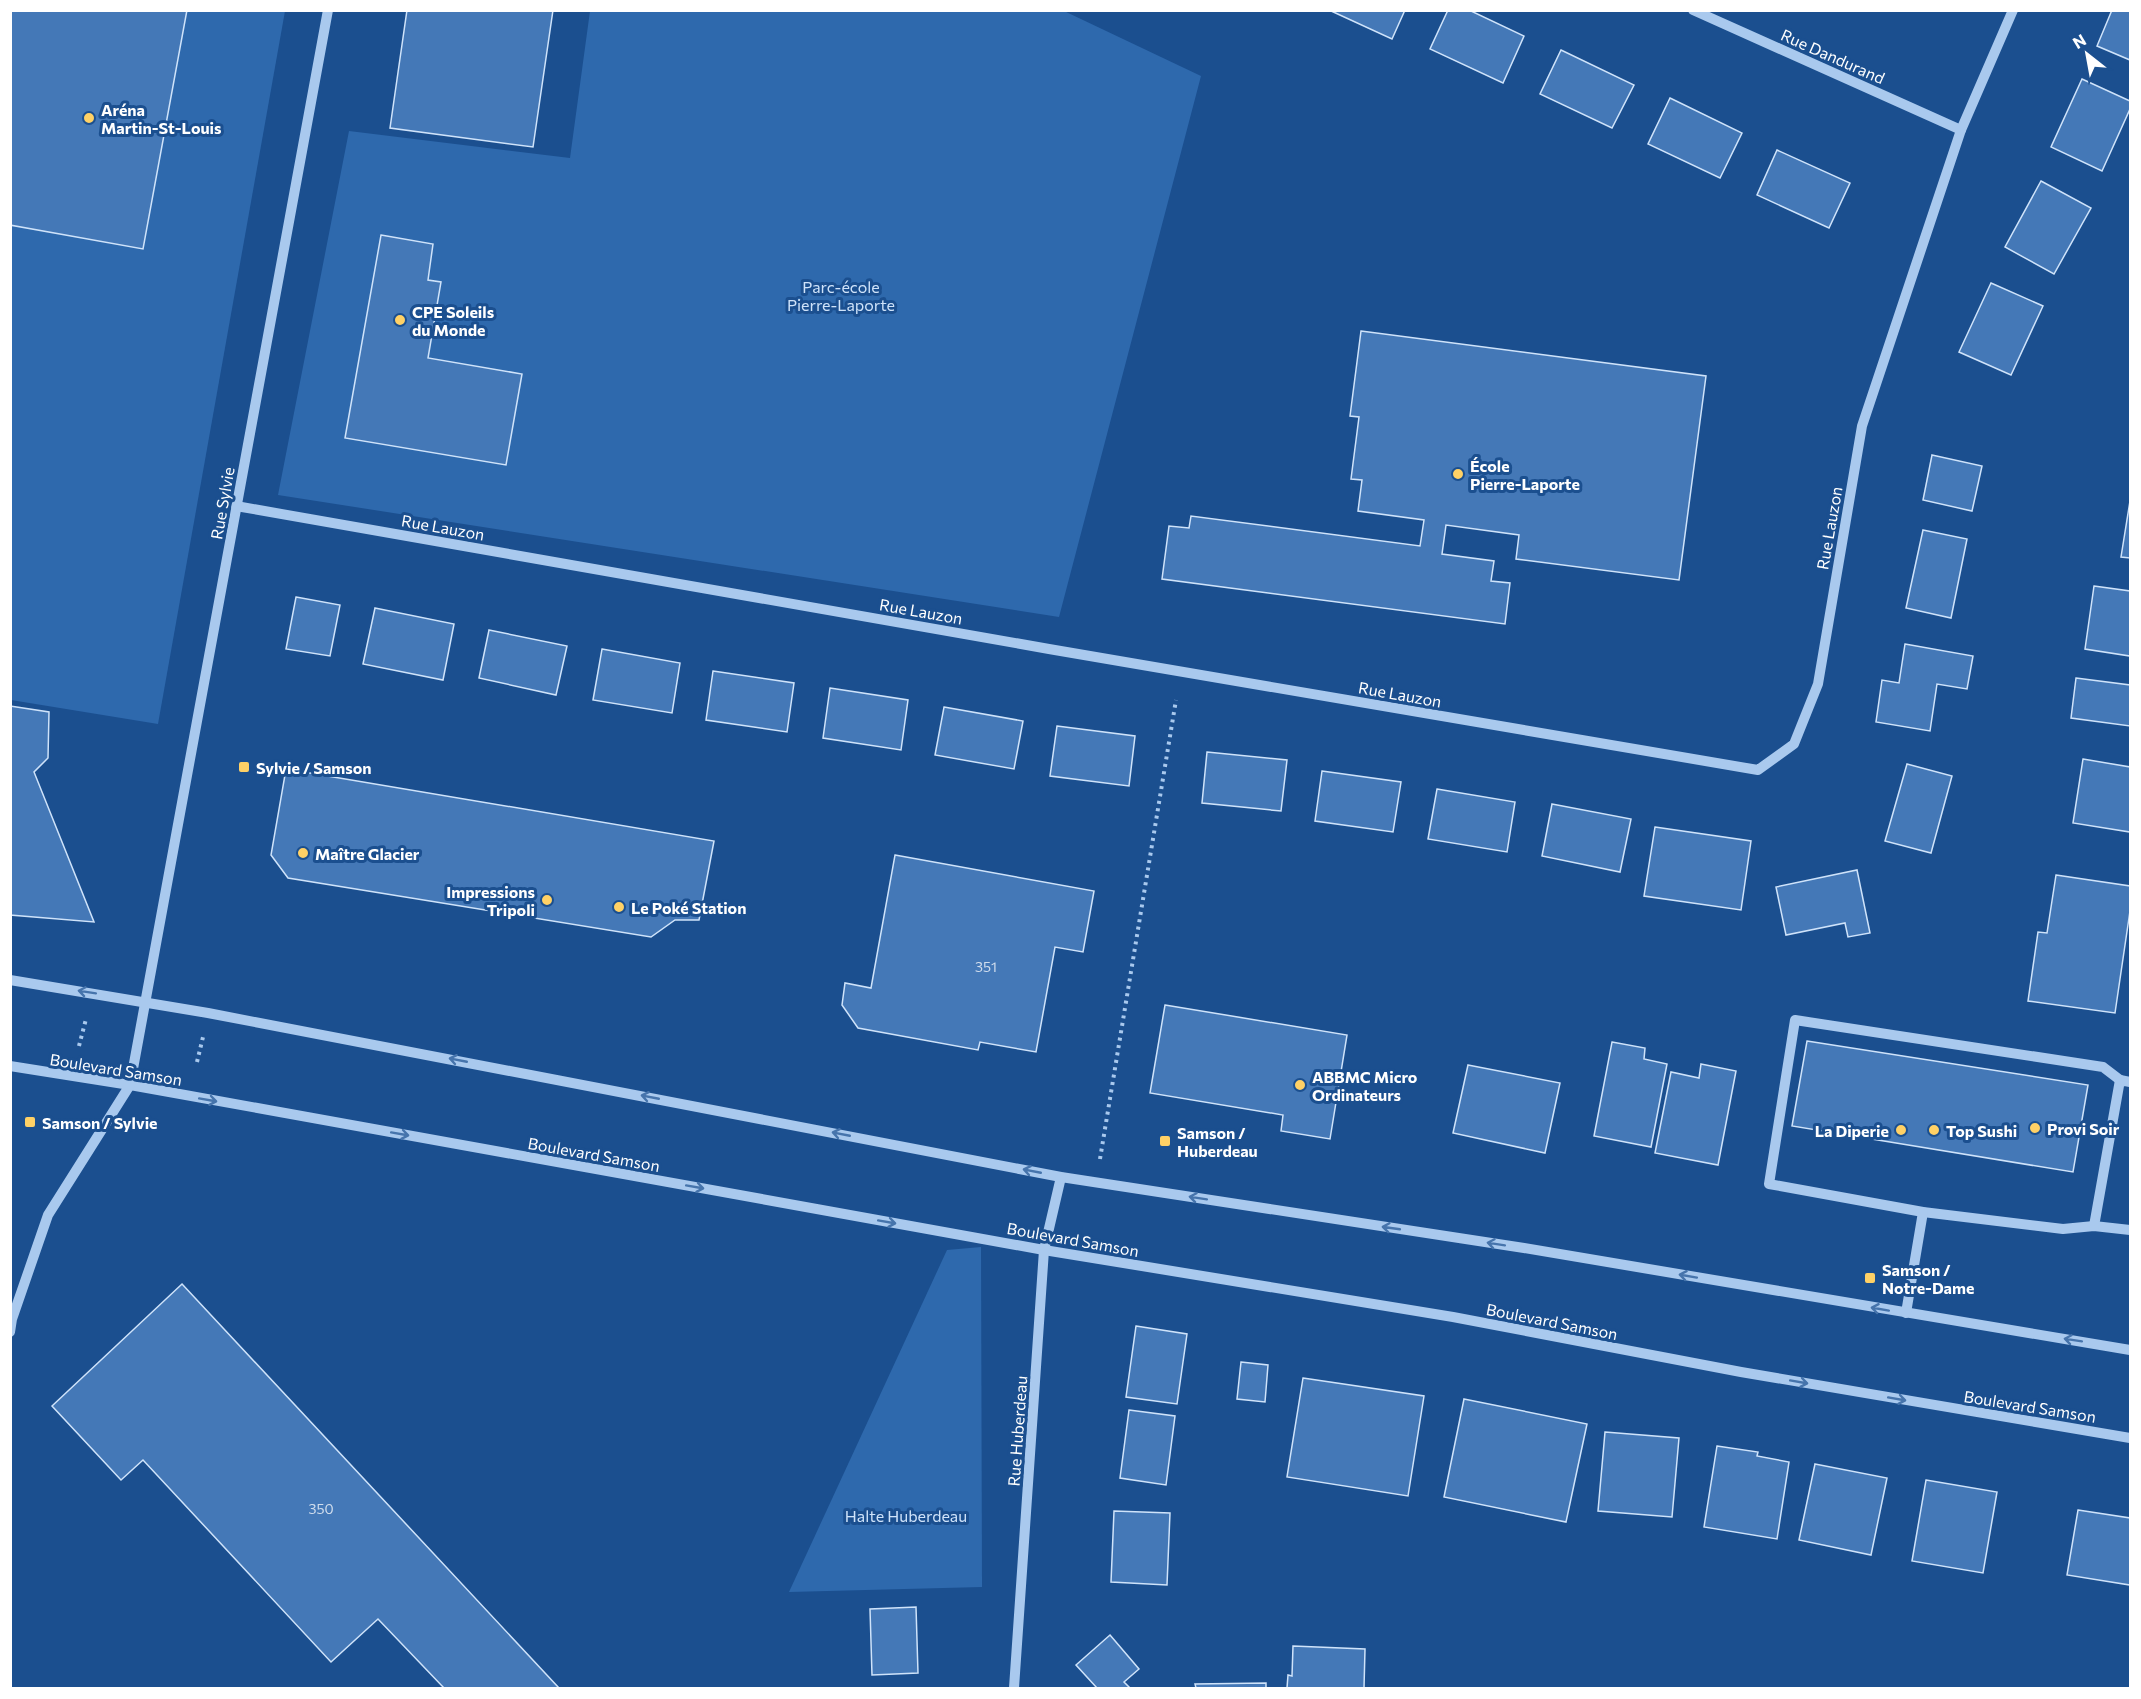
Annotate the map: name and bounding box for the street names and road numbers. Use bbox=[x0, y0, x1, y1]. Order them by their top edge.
street label: Rue Dandurand bbox=[1778, 25, 1888, 87]
street label: Rue Sylvie bbox=[206, 465, 238, 541]
street label: Rue Lauzon bbox=[1812, 485, 1846, 571]
street label: Rue Lauzon bbox=[400, 510, 486, 544]
street label: Rue Lauzon bbox=[878, 594, 964, 628]
street label: Rue Lauzon bbox=[1357, 677, 1443, 711]
street label: Boulevard Samson bbox=[48, 1049, 184, 1089]
street label: Boulevard Samson bbox=[527, 1133, 661, 1175]
street label: Boulevard Samson bbox=[1006, 1218, 1140, 1260]
street label: Boulevard Samson bbox=[1485, 1299, 1619, 1343]
street label: Rue Huberdeau bbox=[1004, 1375, 1030, 1487]
street label: Boulevard Samson bbox=[1962, 1386, 2098, 1426]

